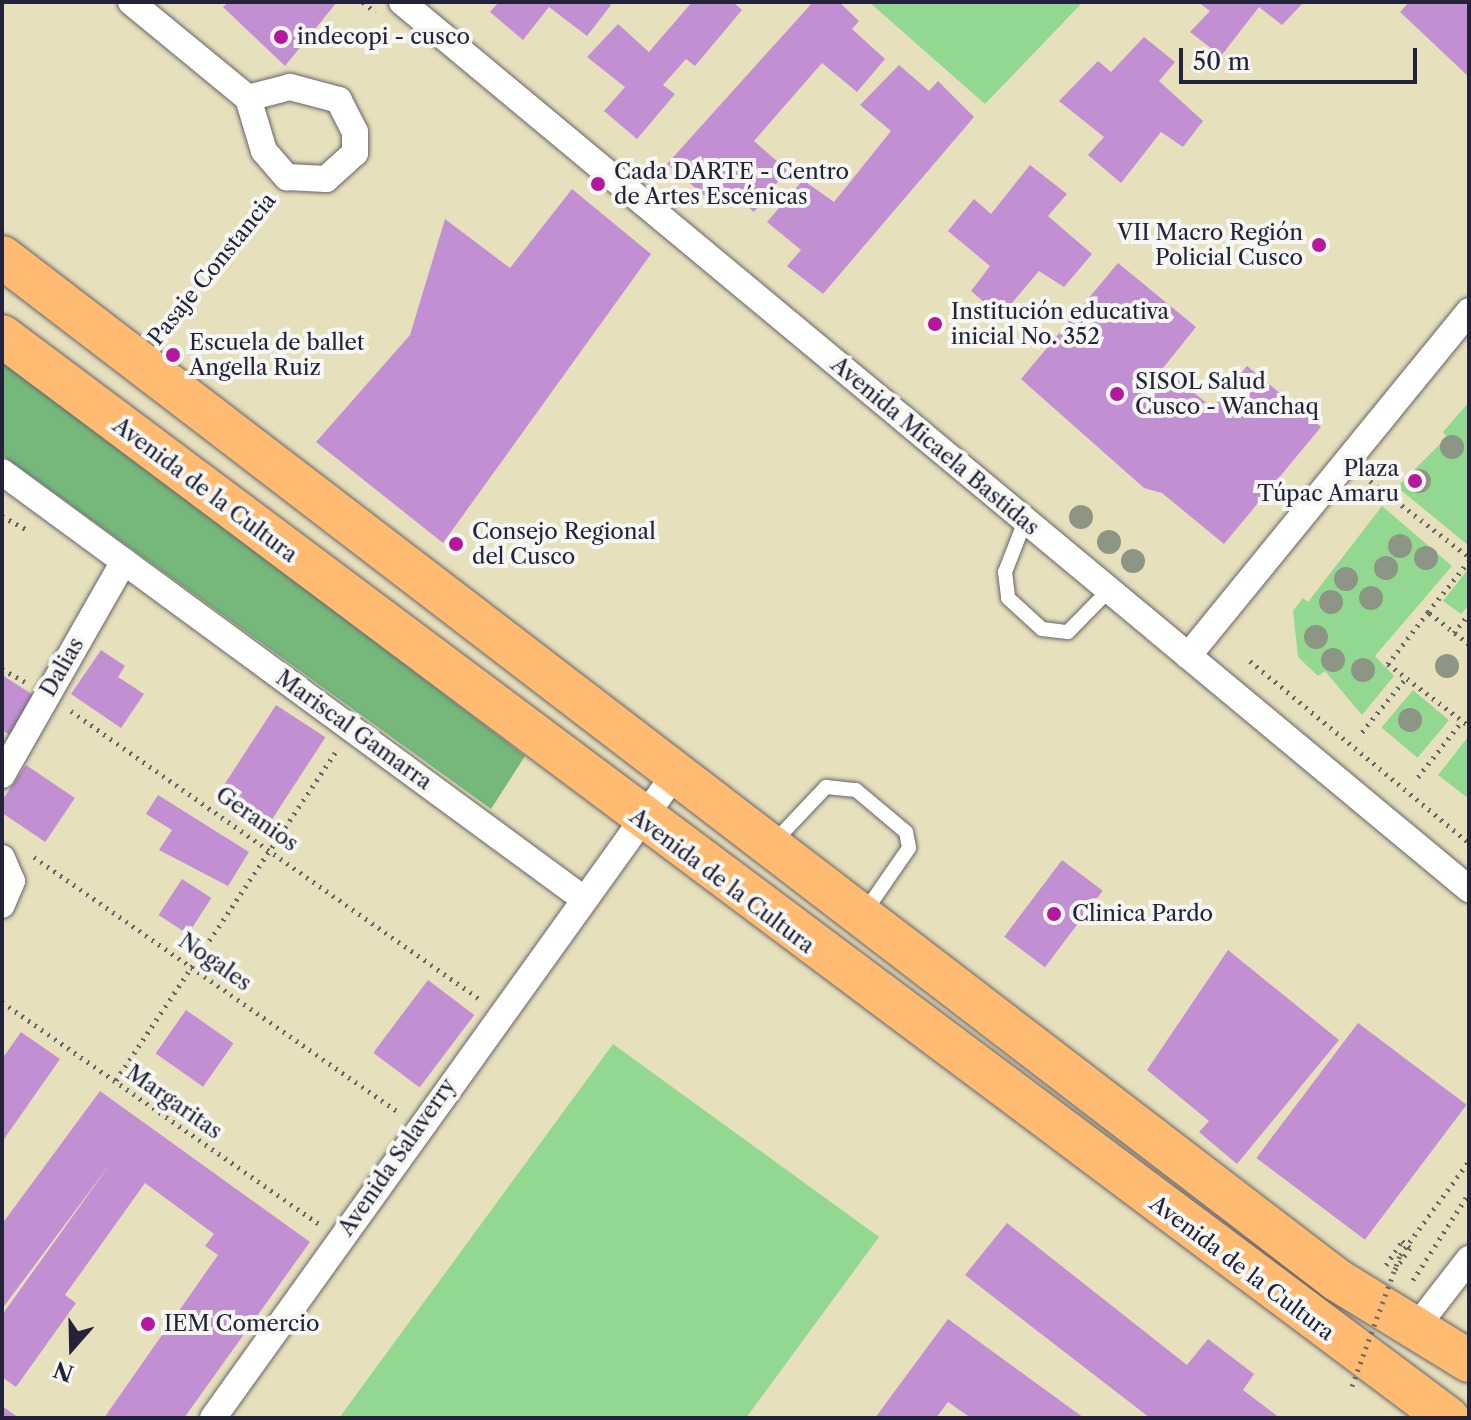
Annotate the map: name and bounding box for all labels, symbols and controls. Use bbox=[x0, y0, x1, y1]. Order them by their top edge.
place label: indecopi - cusco bbox=[297, 24, 470, 50]
marker: indecopi - cusco bbox=[272, 28, 290, 46]
scale bar bbox=[1183, 32, 1421, 82]
text: 50 m bbox=[1193, 47, 1250, 76]
place label: Cada DARTE - Centro de Artes Escénicas bbox=[614, 158, 849, 210]
marker: Cada DARTE - Centro de Artes Escénicas bbox=[589, 175, 607, 193]
street label: Pasaje Constancia bbox=[143, 188, 281, 350]
place label: VII Macro Región Policial Cusco bbox=[1117, 219, 1303, 270]
marker: VII Macro Región Policial Cusco bbox=[1310, 236, 1328, 254]
place label: Institución educativa inicial No. 352 bbox=[951, 298, 1169, 350]
marker: Institución educativa inicial No. 352 bbox=[926, 315, 944, 333]
place label: Escuela de ballet Angella Ruiz bbox=[189, 329, 365, 380]
marker: Escuela de ballet Angella Ruiz bbox=[164, 346, 182, 364]
street label: Avenida Micaela Bastidas bbox=[825, 351, 1045, 541]
place label: SISOL Salud Cusco - Wanchaq bbox=[1135, 368, 1320, 420]
marker: SISOL Salud Cusco - Wanchaq bbox=[1106, 383, 1128, 405]
street label: Avenida de la Cultura bbox=[107, 412, 303, 568]
place label: Plaza Túpac Amaru bbox=[1256, 455, 1399, 506]
marker: Plaza Túpac Amaru bbox=[1406, 472, 1424, 490]
place label: Consejo Regional del Cusco bbox=[472, 518, 656, 570]
marker: Consejo Regional del Cusco bbox=[447, 535, 465, 553]
street label: Dalias bbox=[35, 633, 89, 701]
street label: Mariscal Gamarra bbox=[271, 665, 437, 795]
street label: Geranios bbox=[211, 781, 303, 857]
street label: Avenida de la Cultura bbox=[624, 803, 820, 959]
place label: Clinica Pardo bbox=[1072, 901, 1213, 927]
marker: Clinica Pardo bbox=[1043, 903, 1065, 925]
street label: Nogales bbox=[174, 927, 256, 997]
street label: Margaritas bbox=[121, 1059, 227, 1145]
street label: Avenida Salaverry bbox=[333, 1073, 461, 1241]
street label: Avenida de la Cultura bbox=[1144, 1190, 1340, 1346]
north arrow bbox=[32, 1308, 112, 1388]
place label: IEM Comercio bbox=[164, 1311, 319, 1337]
marker: IEM Comercio bbox=[139, 1315, 157, 1333]
text: N bbox=[50, 1355, 77, 1387]

